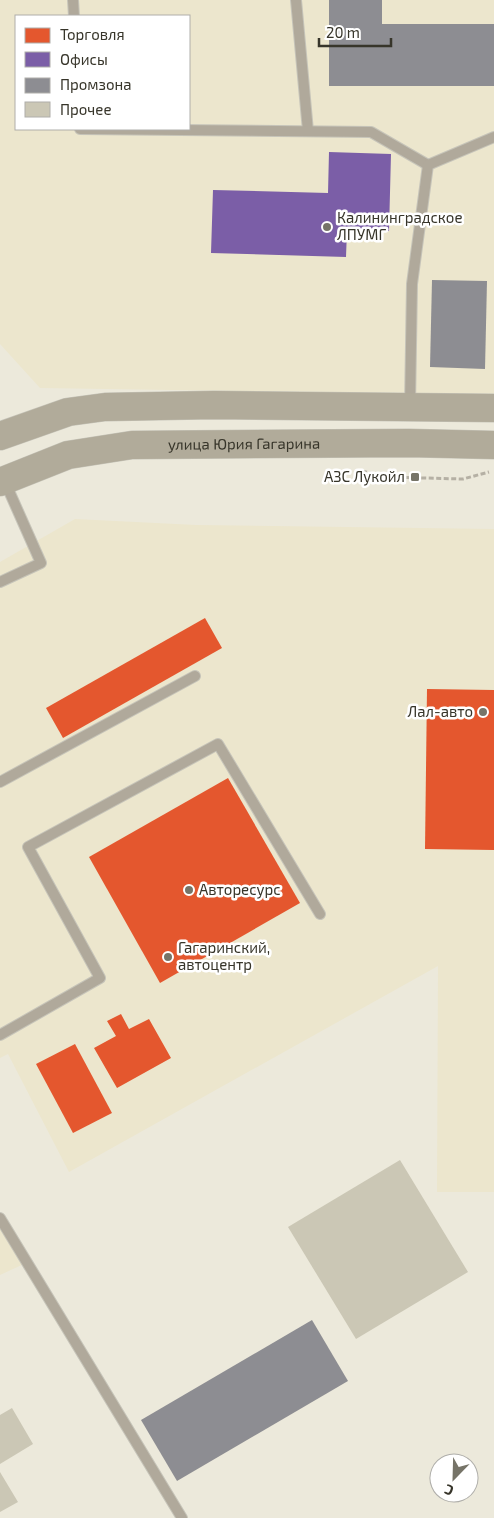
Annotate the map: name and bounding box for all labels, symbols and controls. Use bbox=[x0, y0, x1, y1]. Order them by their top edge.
legend bbox=[15, 15, 190, 130]
scale bar bbox=[319, 15, 392, 47]
text: 20 m bbox=[326, 23, 360, 41]
text: Торговля bbox=[60, 25, 125, 43]
text: Офисы bbox=[60, 50, 108, 68]
text: Промзона bbox=[60, 75, 132, 93]
text: Прочее bbox=[60, 100, 112, 118]
place label: Калининградское ЛПУМГ bbox=[337, 208, 463, 243]
marker: Калининградское ЛПУМГ bbox=[321, 221, 333, 233]
street label: улица Юрия Гагарина bbox=[168, 434, 320, 454]
place label: АЗС Лукойл bbox=[324, 467, 405, 486]
marker: АЗС Лукойл bbox=[409, 471, 421, 483]
place label: Лал-авто bbox=[407, 702, 473, 720]
marker: Лал-авто bbox=[477, 706, 489, 718]
place label: Авторесурс bbox=[199, 880, 281, 899]
marker: Авторесурс bbox=[183, 884, 195, 896]
place label: Гагаринский, автоцентр bbox=[178, 938, 270, 973]
marker: Гагаринский, автоцентр bbox=[162, 951, 174, 963]
north arrow bbox=[429, 1453, 479, 1503]
text: С bbox=[442, 1481, 456, 1500]

